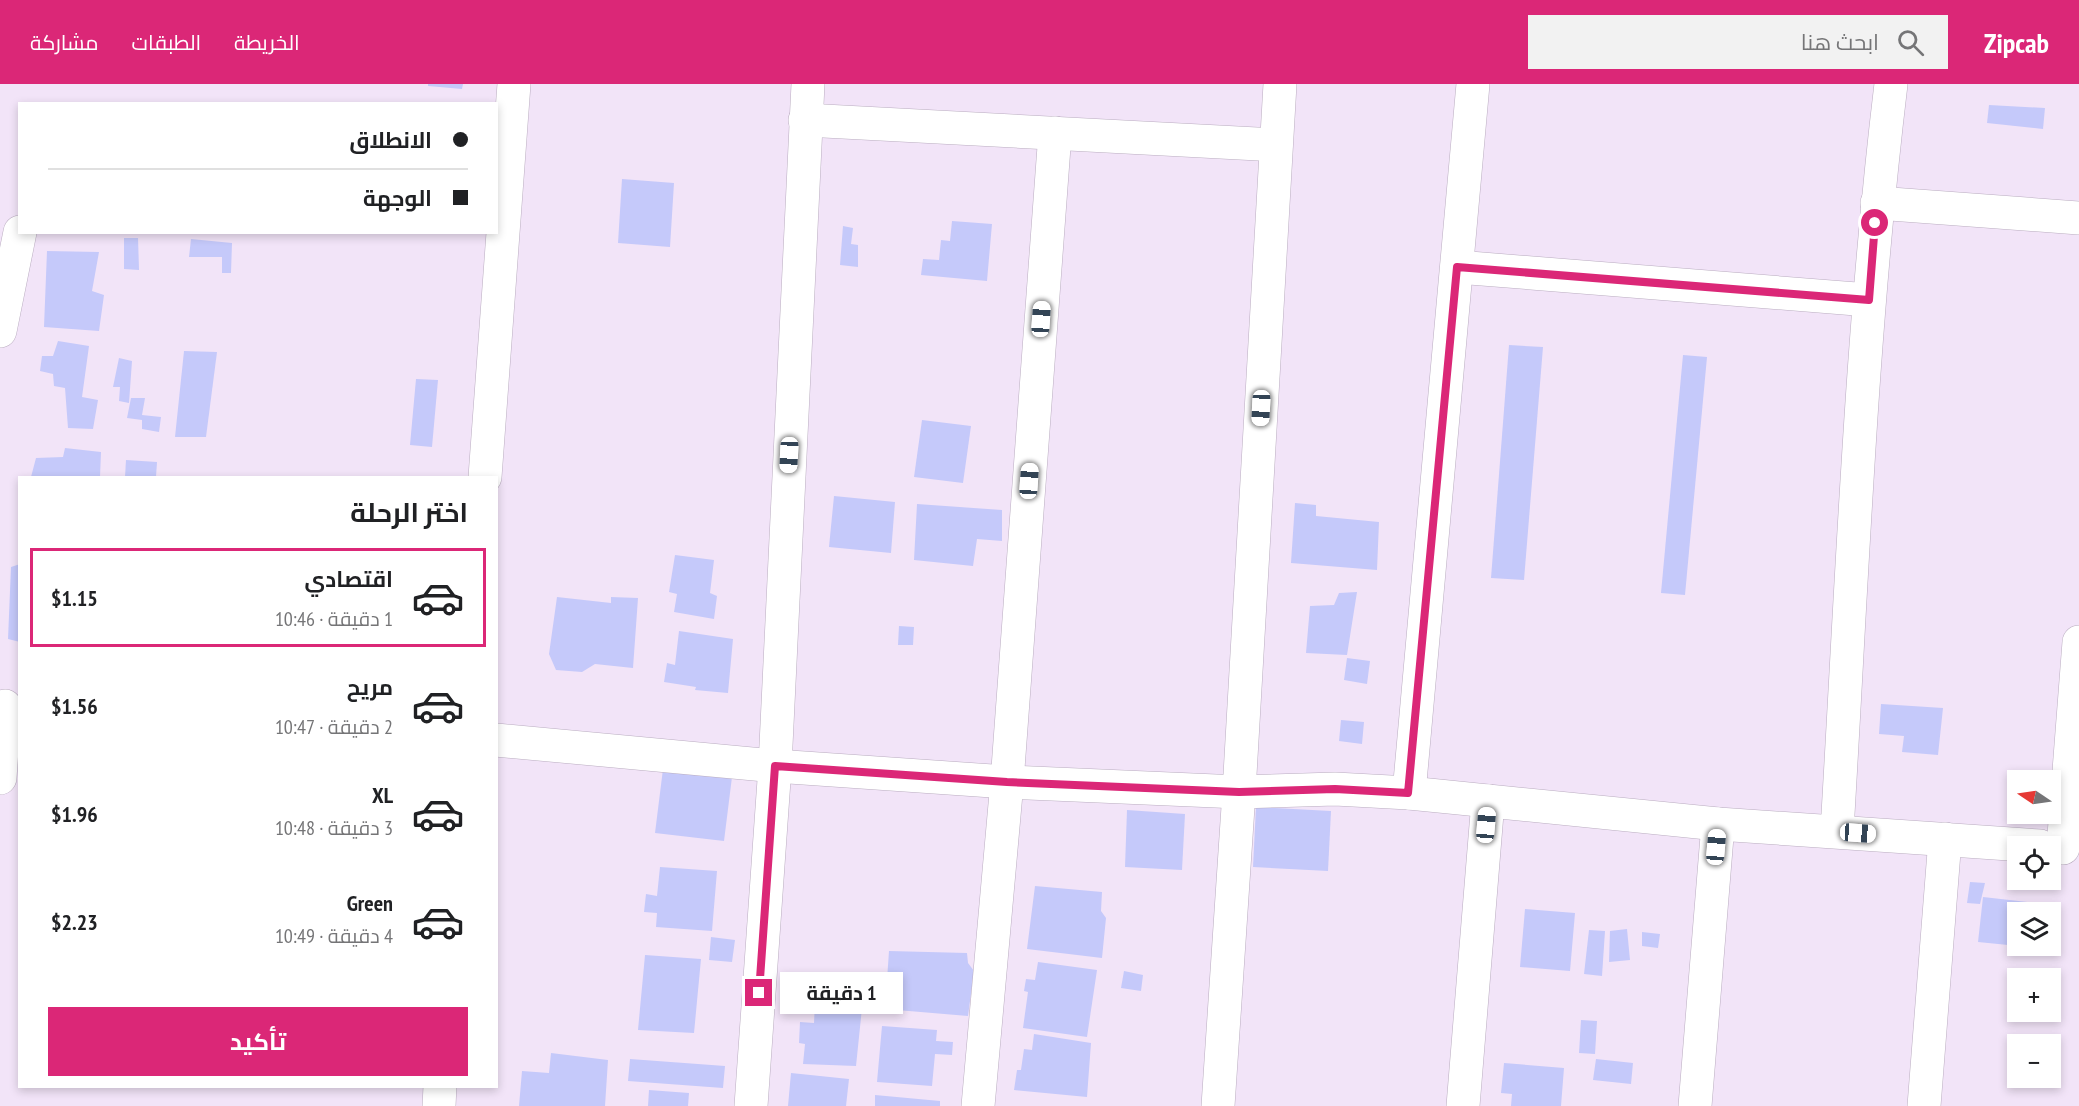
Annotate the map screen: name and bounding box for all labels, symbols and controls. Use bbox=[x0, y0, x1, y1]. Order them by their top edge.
search box bbox=[1528, 15, 1948, 69]
text: Zipcab bbox=[1984, 24, 2049, 61]
icon: search bbox=[1894, 26, 1927, 59]
text: ابحث هنا bbox=[1801, 28, 1879, 56]
text: مشاركة bbox=[30, 29, 99, 56]
text: الطبقات bbox=[132, 29, 201, 56]
text: الخريطة bbox=[234, 29, 300, 56]
text: الانطلاق bbox=[349, 126, 432, 154]
text: الوجهة bbox=[363, 184, 432, 212]
route start bbox=[1861, 209, 1888, 236]
car bbox=[1031, 300, 1051, 338]
car bbox=[1251, 390, 1271, 426]
car bbox=[779, 437, 799, 473]
car bbox=[1019, 462, 1039, 500]
text: اختر الرحلة bbox=[350, 495, 468, 529]
text: اقتصادي bbox=[304, 565, 393, 593]
icon: car bbox=[411, 571, 465, 625]
text: $1.15 bbox=[51, 584, 98, 612]
text: 1 دقيقة · 10:46 bbox=[275, 606, 393, 632]
text: مريح bbox=[347, 673, 393, 701]
icon: car bbox=[411, 679, 465, 733]
text: $1.56 bbox=[51, 692, 98, 720]
text: 2 دقيقة · 10:47 bbox=[275, 714, 393, 740]
north arrow bbox=[2007, 770, 2061, 824]
map controls bbox=[2007, 770, 2061, 1088]
text: XL bbox=[372, 781, 393, 809]
icon: car bbox=[411, 787, 465, 841]
text: $1.96 bbox=[51, 800, 98, 828]
car bbox=[1475, 806, 1497, 844]
text: 3 دقيقة · 10:48 bbox=[275, 815, 393, 841]
car bbox=[1839, 823, 1877, 843]
car bbox=[1705, 828, 1727, 866]
button: locate bbox=[2007, 836, 2061, 890]
text: Green bbox=[347, 889, 393, 917]
icon: car bbox=[411, 895, 465, 949]
button: layers bbox=[2007, 902, 2061, 956]
text: $2.23 bbox=[51, 908, 98, 936]
text: 4 دقيقة · 10:49 bbox=[275, 923, 393, 949]
button: + bbox=[2007, 968, 2061, 1022]
callout: 1 دقيقة bbox=[780, 972, 903, 1014]
route end bbox=[745, 979, 772, 1006]
text: 1 دقيقة bbox=[806, 980, 877, 1006]
button: تأكيد bbox=[48, 1007, 468, 1076]
button: − bbox=[2007, 1034, 2061, 1088]

